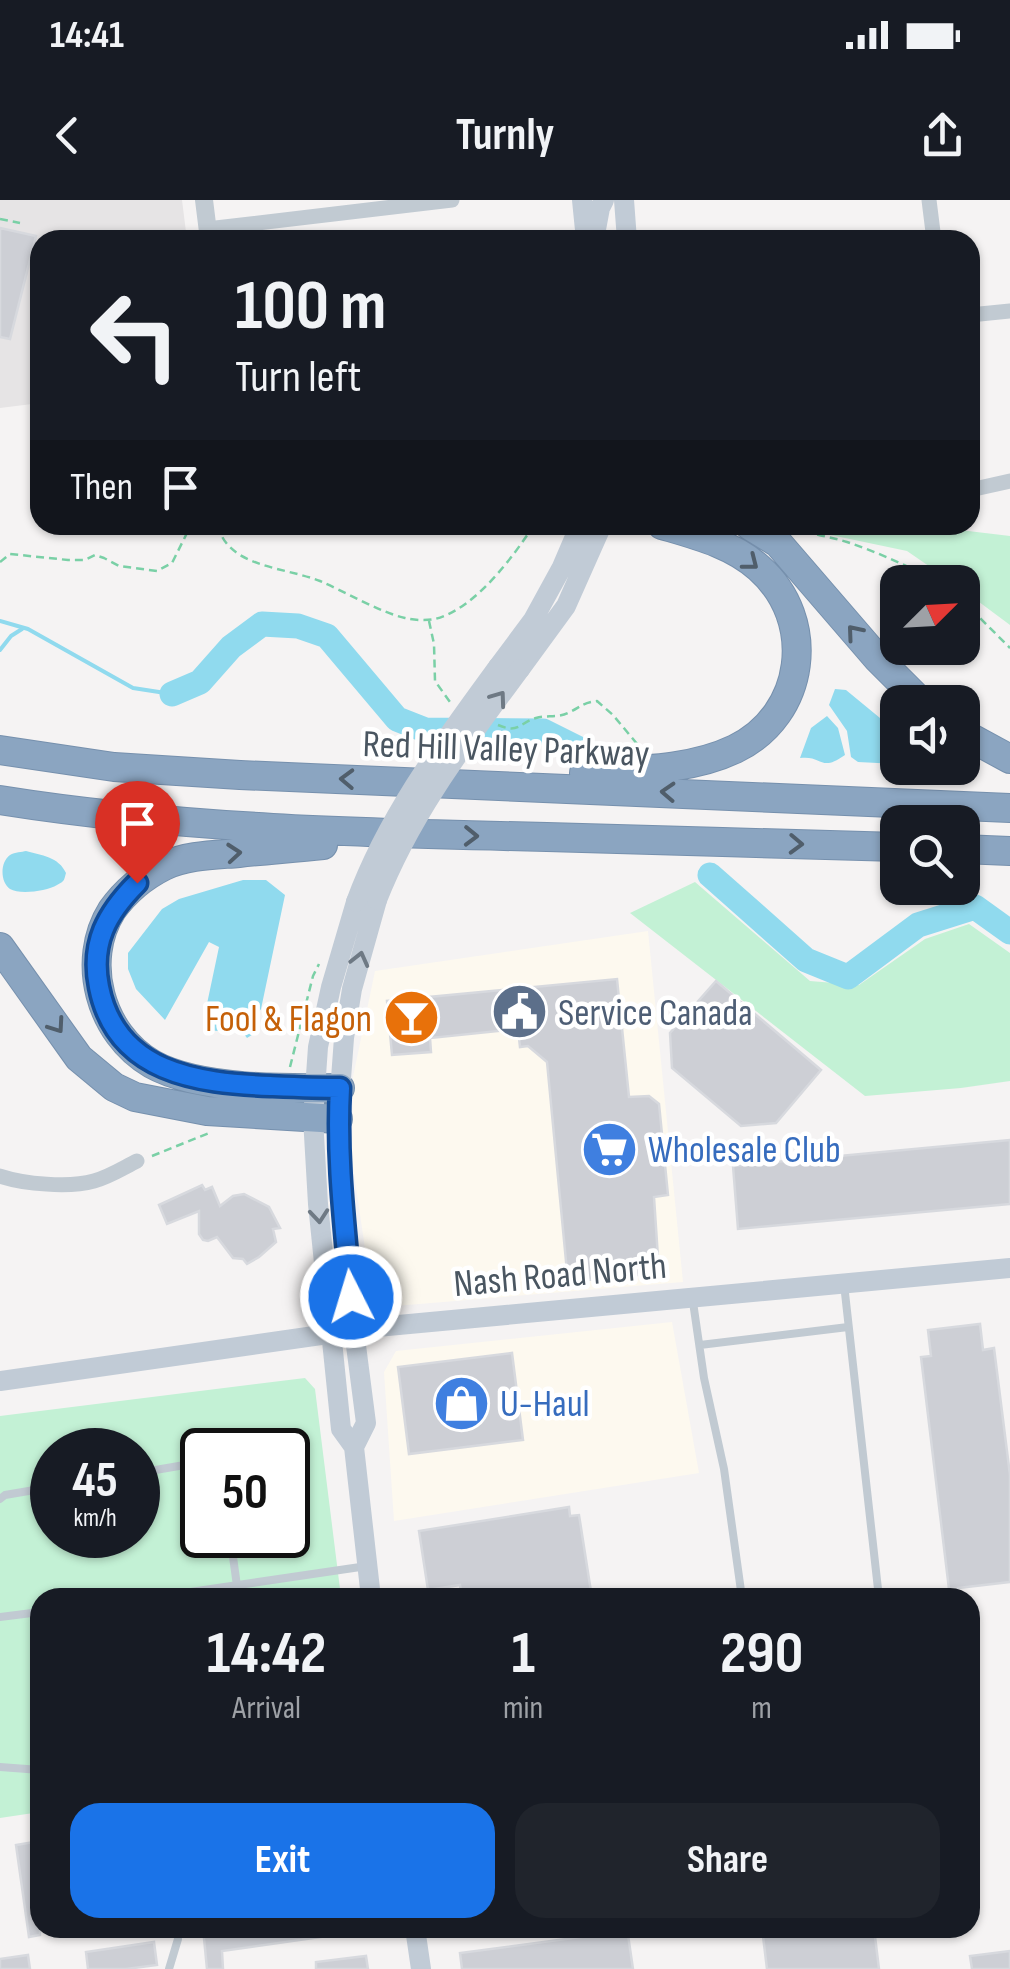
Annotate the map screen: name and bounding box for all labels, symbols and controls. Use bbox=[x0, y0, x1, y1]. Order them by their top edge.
text: 14:41 bbox=[50, 13, 124, 58]
icon: back bbox=[40, 108, 95, 163]
text: Turnly bbox=[456, 108, 554, 163]
icon: share bbox=[915, 108, 970, 163]
text: 100 m bbox=[235, 265, 386, 349]
icon: left bbox=[70, 270, 200, 400]
text: Turn left bbox=[235, 350, 361, 405]
icon: arrive bbox=[153, 460, 208, 515]
text: Then bbox=[70, 465, 133, 510]
one-way arrow bbox=[739, 551, 757, 568]
north arrow bbox=[880, 565, 980, 665]
map controls bbox=[880, 565, 980, 905]
one-way arrow bbox=[848, 625, 866, 644]
button: sound bbox=[880, 685, 980, 785]
one-way arrow bbox=[487, 690, 505, 709]
street label: Red Hill Valley Parkway bbox=[362, 722, 650, 777]
one-way arrow bbox=[338, 768, 354, 789]
pin bbox=[95, 781, 180, 884]
one-way arrow bbox=[659, 782, 675, 803]
icon: arrive bbox=[110, 796, 165, 851]
button: search bbox=[880, 805, 980, 905]
one-way arrow bbox=[463, 825, 479, 846]
one-way arrow bbox=[788, 834, 804, 855]
one-way arrow bbox=[227, 843, 243, 865]
one-way arrow bbox=[348, 951, 369, 968]
public building icon: Service Canada bbox=[489, 982, 549, 1042]
bar icon: Fool & Flagon bbox=[381, 988, 441, 1048]
place label: Service Canada bbox=[558, 991, 753, 1036]
place label: Fool & Flagon bbox=[205, 997, 372, 1042]
one-way arrow bbox=[45, 1015, 63, 1033]
supermarket icon: Wholesale Club bbox=[579, 1119, 639, 1179]
place label: Wholesale Club bbox=[648, 1128, 841, 1173]
one-way arrow bbox=[308, 1208, 330, 1224]
street label: Nash Road North bbox=[452, 1244, 669, 1307]
position arrow bbox=[299, 1245, 403, 1349]
shop icon: U-Haul bbox=[431, 1373, 491, 1433]
place label: U-Haul bbox=[500, 1382, 590, 1427]
speed limit sign: 50 bbox=[180, 1428, 310, 1558]
text: 45 bbox=[72, 1451, 118, 1511]
text: km/h bbox=[73, 1503, 117, 1534]
text: 14:42 bbox=[207, 1618, 326, 1690]
text: 1 bbox=[511, 1618, 535, 1690]
text: 290 bbox=[720, 1618, 803, 1690]
text: Arrival bbox=[232, 1689, 301, 1728]
text: min bbox=[503, 1689, 543, 1728]
text: m bbox=[751, 1689, 772, 1728]
button: Exit bbox=[70, 1803, 495, 1918]
button: Share bbox=[515, 1803, 940, 1918]

